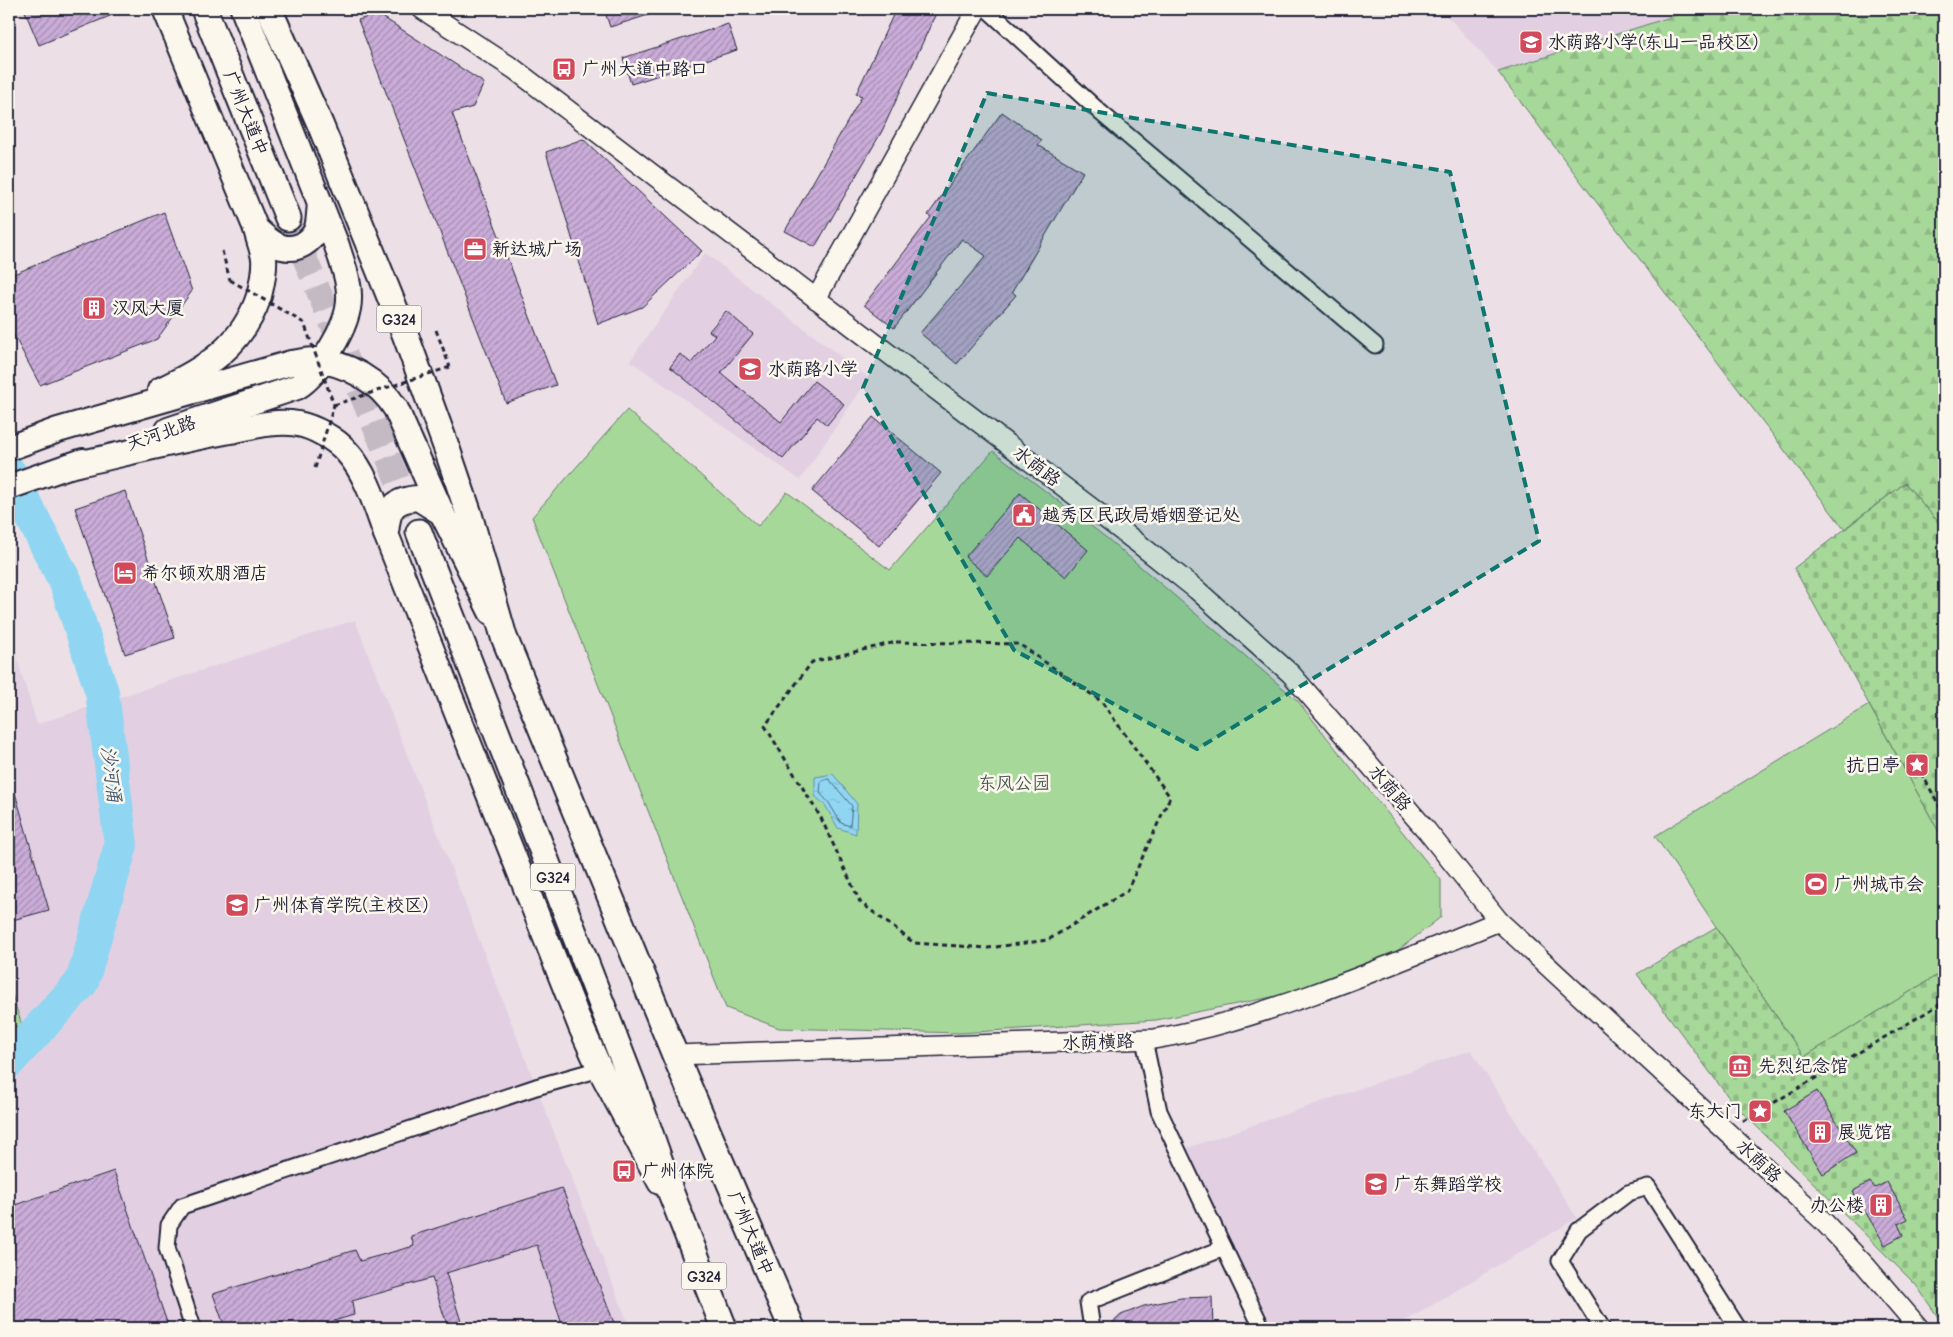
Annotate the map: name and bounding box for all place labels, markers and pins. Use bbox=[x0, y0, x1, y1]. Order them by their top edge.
school or university icon: 水荫路小学(东山一品校区) bbox=[1518, 29, 1544, 55]
place label: 水荫路小学(东山一品校区) bbox=[1548, 32, 1758, 53]
bus stop icon: 广州大道中路口 bbox=[551, 56, 577, 82]
place label: 广州大道中路口 bbox=[582, 59, 708, 80]
office icon: 新达城广场 bbox=[462, 236, 488, 262]
place label: 新达城广场 bbox=[492, 239, 582, 260]
building icon: 汉风大厦 bbox=[81, 295, 107, 321]
place label: 汉风大厦 bbox=[112, 298, 184, 319]
school or university icon: 水荫路小学 bbox=[737, 356, 763, 382]
place label: 水荫路小学 bbox=[768, 359, 858, 380]
public building icon: 越秀区民政局婚姻登记处 bbox=[1011, 502, 1037, 528]
place label: 越秀区民政局婚姻登记处 bbox=[1042, 505, 1240, 526]
hotel icon: 希尔顿欢朋酒店 bbox=[112, 560, 138, 586]
place label: 希尔顿欢朋酒店 bbox=[142, 563, 268, 584]
place icon: 抗日亭 bbox=[1904, 752, 1930, 778]
place label: 抗日亭 bbox=[1846, 755, 1900, 776]
sports icon: 广州城市会 bbox=[1803, 871, 1829, 897]
place label: 广州城市会 bbox=[1834, 874, 1924, 895]
school or university icon: 广州体育学院(主校区) bbox=[224, 892, 250, 918]
place label: 广州体育学院(主校区) bbox=[254, 895, 428, 916]
museum icon: 先烈纪念馆 bbox=[1727, 1053, 1753, 1079]
place label: 先烈纪念馆 bbox=[1758, 1056, 1848, 1077]
place icon: 东大门 bbox=[1747, 1098, 1773, 1124]
place label: 东大门 bbox=[1688, 1101, 1742, 1122]
building icon: 展览馆 bbox=[1807, 1119, 1833, 1145]
place label: 展览馆 bbox=[1838, 1122, 1892, 1143]
bus stop icon: 广州体院 bbox=[611, 1158, 637, 1184]
place label: 广州体院 bbox=[642, 1161, 714, 1182]
school or university icon: 广东舞蹈学校 bbox=[1363, 1171, 1389, 1197]
place label: 广东舞蹈学校 bbox=[1394, 1174, 1502, 1195]
building icon: 办公楼 bbox=[1868, 1192, 1894, 1218]
place label: 办公楼 bbox=[1810, 1195, 1864, 1216]

